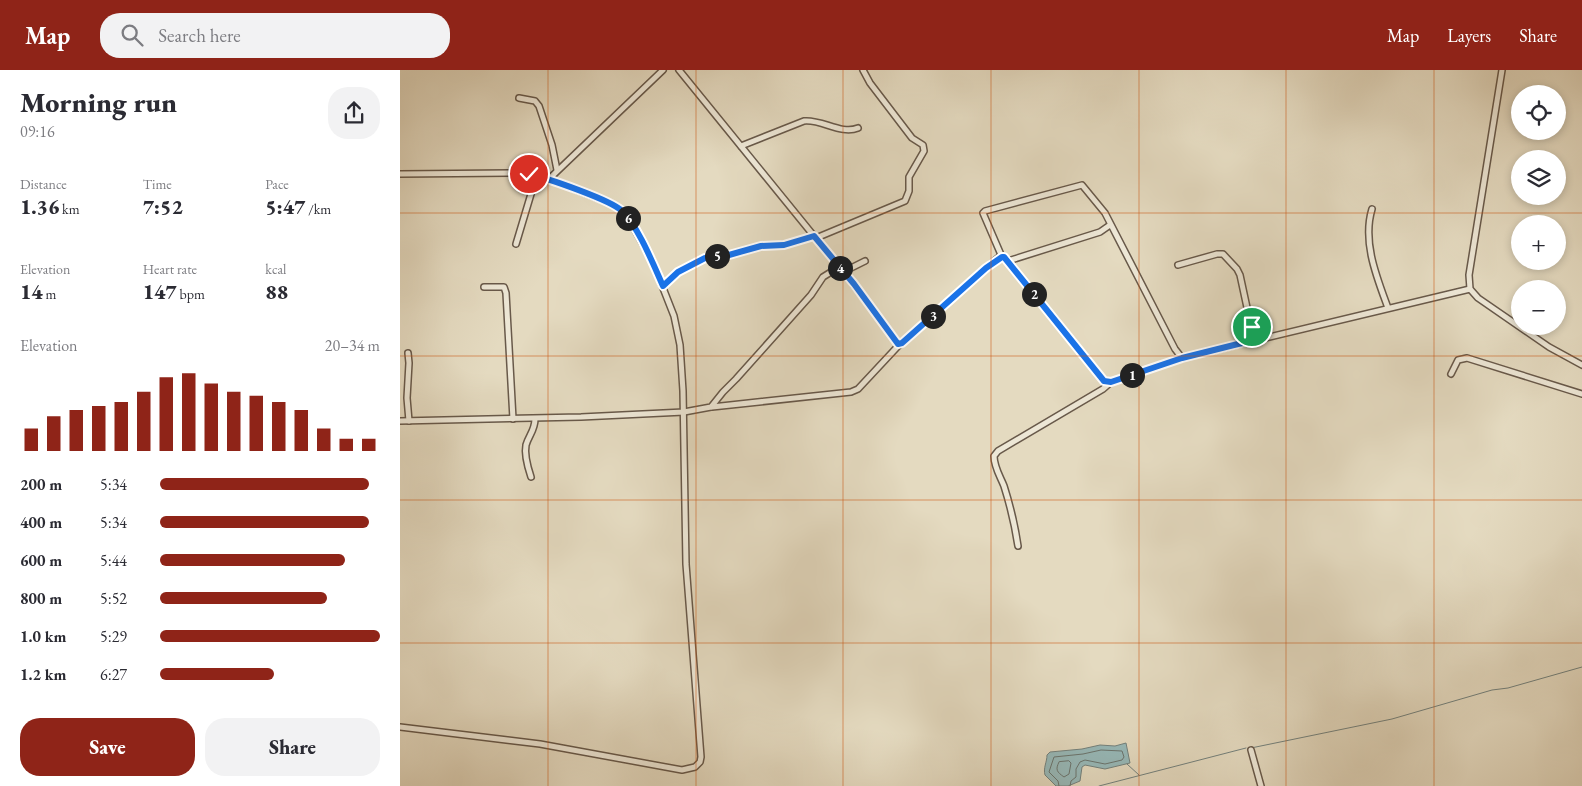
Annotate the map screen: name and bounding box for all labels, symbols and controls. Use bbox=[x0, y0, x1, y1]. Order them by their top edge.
search box bbox=[100, 13, 450, 58]
text: Map bbox=[25, 20, 70, 51]
icon: search bbox=[118, 21, 146, 49]
text: Search here bbox=[158, 23, 241, 48]
text: Map bbox=[1387, 24, 1419, 47]
text: Layers bbox=[1447, 24, 1491, 47]
text: Share bbox=[1519, 24, 1557, 47]
text: Morning run bbox=[20, 84, 177, 120]
map controls bbox=[1511, 85, 1566, 335]
button: locate bbox=[1511, 85, 1566, 140]
button: share bbox=[328, 87, 380, 139]
text: 09:16 bbox=[20, 121, 55, 142]
button: layers bbox=[1511, 150, 1566, 205]
pin bbox=[508, 153, 550, 195]
icon: check bbox=[515, 160, 543, 188]
text: Distance bbox=[20, 175, 67, 193]
text: Time bbox=[143, 175, 172, 193]
text: Pace bbox=[265, 175, 289, 193]
text: 1.36 bbox=[20, 193, 59, 220]
text: 7:52 bbox=[143, 193, 183, 220]
text: 5:47 bbox=[265, 193, 305, 220]
text: km bbox=[59, 200, 80, 218]
text: /km bbox=[305, 200, 331, 218]
pin: 6 bbox=[616, 206, 640, 230]
text: 6 bbox=[625, 209, 632, 227]
button: + bbox=[1511, 215, 1566, 270]
pin: 5 bbox=[704, 244, 730, 268]
text: 5 bbox=[714, 247, 721, 265]
pin: 4 bbox=[828, 256, 852, 280]
text: 4 bbox=[837, 259, 844, 277]
text: Elevation bbox=[20, 260, 70, 278]
text: Heart rate bbox=[143, 260, 197, 278]
text: kcal bbox=[265, 260, 286, 278]
text: 14 bbox=[20, 278, 43, 305]
text: 147 bbox=[143, 278, 177, 305]
text: 88 bbox=[265, 278, 288, 305]
button: − bbox=[1511, 280, 1566, 335]
pin: 2 bbox=[1022, 282, 1046, 306]
text: m bbox=[43, 285, 56, 303]
text: bpm bbox=[177, 285, 205, 303]
text: 2 bbox=[1031, 285, 1038, 303]
pin: 3 bbox=[920, 304, 946, 328]
pin bbox=[1231, 306, 1273, 348]
text: 3 bbox=[930, 307, 937, 325]
icon: arrive bbox=[1238, 313, 1266, 341]
text: Elevation bbox=[20, 335, 78, 356]
text: 20–34 m bbox=[325, 335, 380, 356]
pin: 1 bbox=[1120, 362, 1144, 388]
text: 1 bbox=[1129, 366, 1136, 384]
text: 200 m bbox=[20, 474, 62, 495]
text: 5:34 bbox=[100, 474, 127, 495]
text: 400 m bbox=[20, 512, 62, 533]
text: 5:34 bbox=[100, 512, 127, 533]
text: 600 m bbox=[20, 550, 62, 571]
text: 5:44 bbox=[100, 550, 127, 571]
text: 800 m bbox=[20, 588, 62, 609]
text: 5:52 bbox=[100, 588, 127, 609]
text: 1.0 km bbox=[20, 626, 66, 647]
text: 5:29 bbox=[100, 626, 127, 647]
text: 1.2 km bbox=[20, 664, 66, 685]
text: 6:27 bbox=[100, 664, 127, 685]
button: Save bbox=[20, 718, 195, 776]
button: Share bbox=[205, 718, 380, 776]

